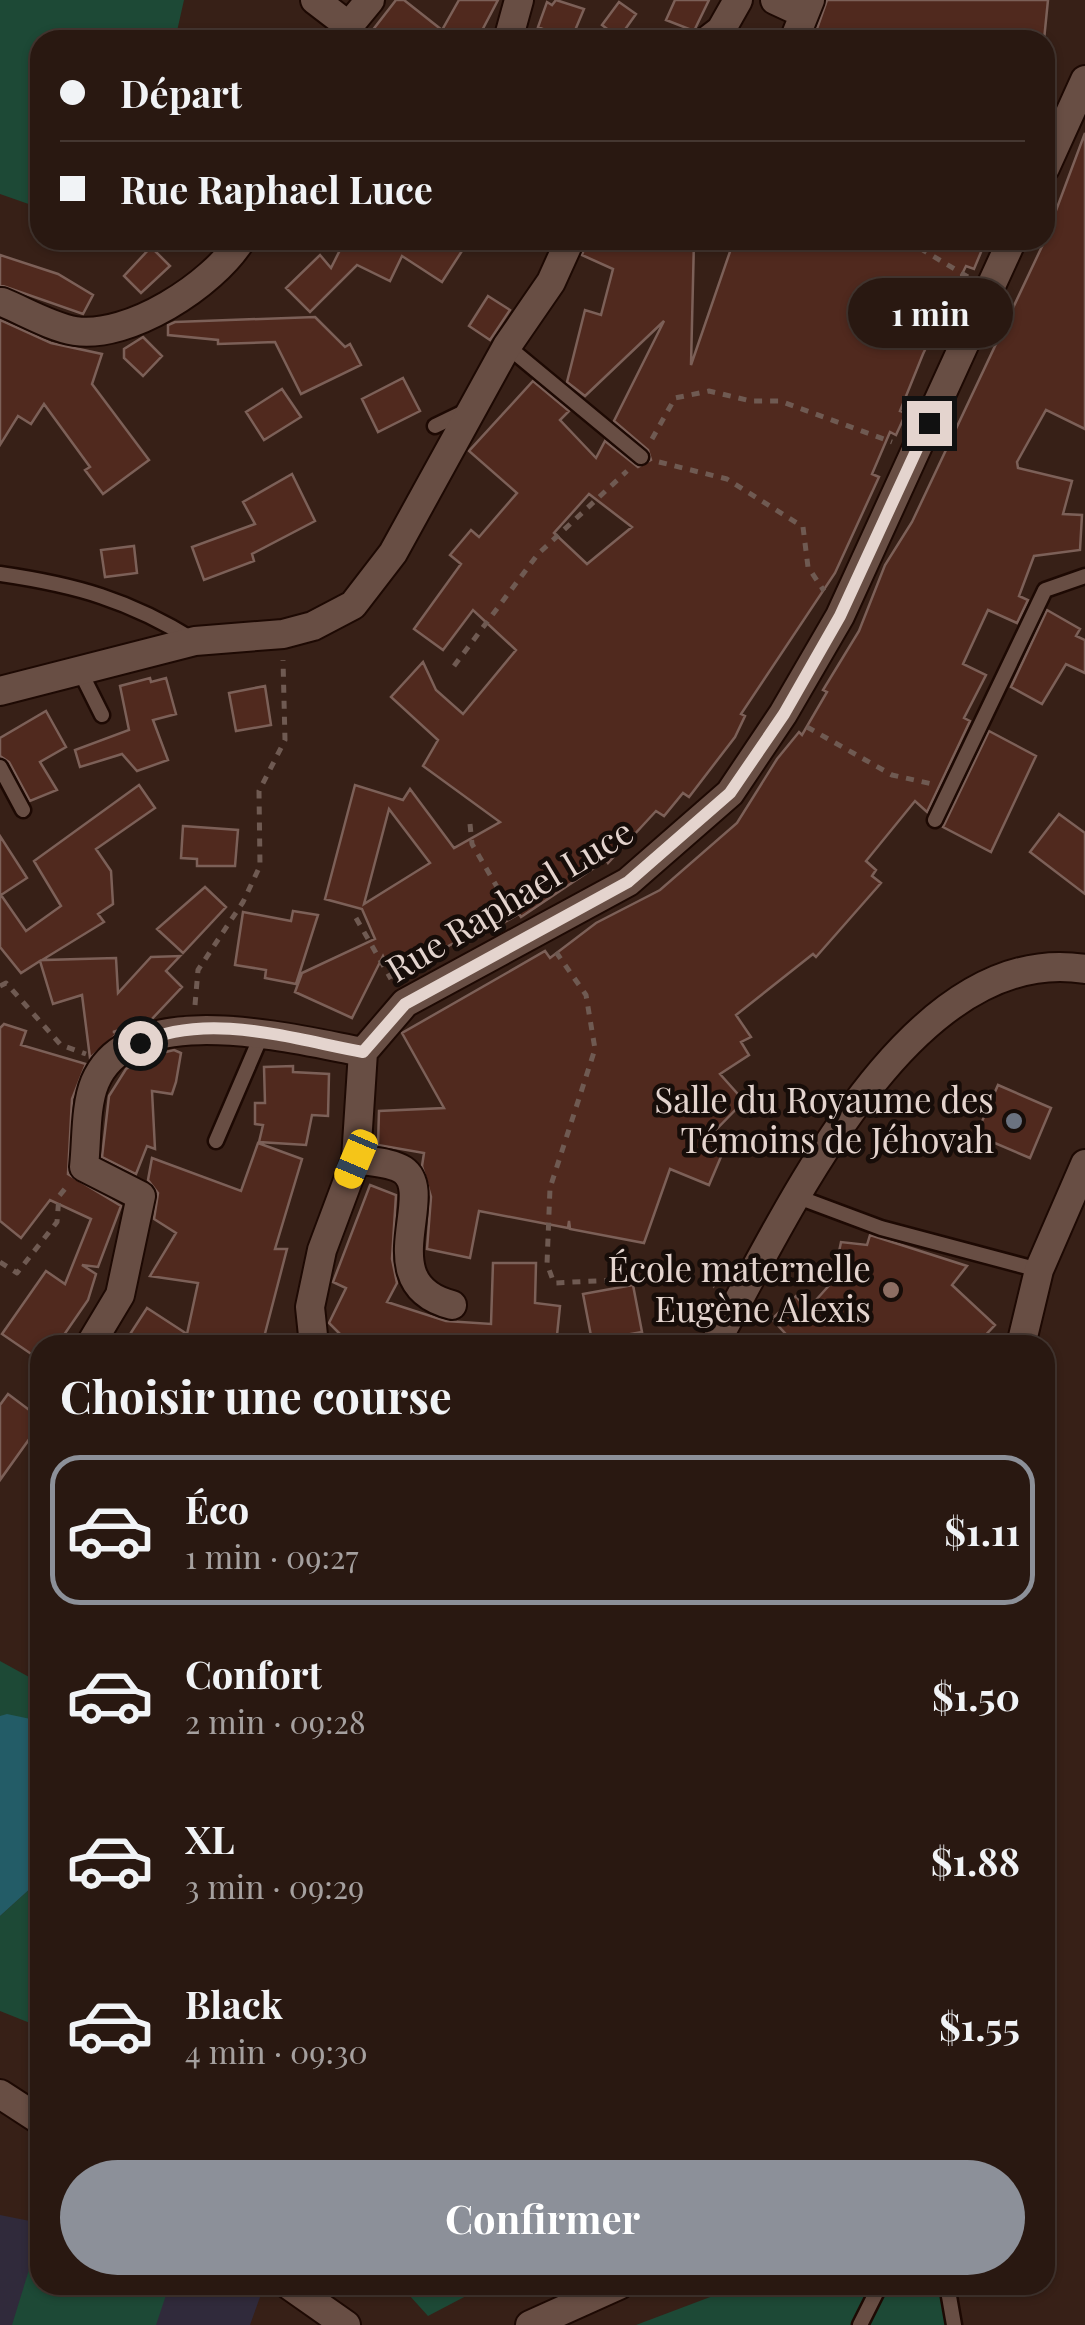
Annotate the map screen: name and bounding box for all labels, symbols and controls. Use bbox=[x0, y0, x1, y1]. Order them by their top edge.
text: Départ bbox=[120, 67, 242, 118]
text: Rue Raphael Luce bbox=[120, 163, 433, 214]
callout: 1 min bbox=[846, 278, 1012, 348]
text: 1 min bbox=[891, 291, 970, 334]
route end bbox=[907, 401, 952, 446]
street label: Rue Raphael Luce bbox=[377, 807, 641, 991]
route start bbox=[118, 1021, 163, 1066]
place label: Salle du Royaume des Témoins de Jéhovah bbox=[654, 1075, 994, 1162]
marker: Salle du Royaume des Témoins de Jéhovah bbox=[1003, 1110, 1025, 1132]
car bbox=[330, 1126, 382, 1192]
place label: École maternelle Eugène Alexis bbox=[608, 1244, 871, 1331]
marker: École maternelle Eugène Alexis bbox=[880, 1279, 902, 1301]
text: Choisir une course bbox=[60, 1365, 452, 1425]
text: Éco bbox=[185, 1483, 249, 1534]
icon: car bbox=[65, 1485, 155, 1575]
text: $1.11 bbox=[944, 1505, 1020, 1556]
text: 1 min · 09:27 bbox=[185, 1534, 358, 1577]
text: Confort bbox=[185, 1648, 322, 1699]
icon: car bbox=[65, 1650, 155, 1740]
text: $1.50 bbox=[932, 1670, 1020, 1721]
text: 2 min · 09:28 bbox=[185, 1699, 366, 1742]
text: XL bbox=[185, 1813, 234, 1864]
icon: car bbox=[65, 1815, 155, 1905]
text: $1.88 bbox=[931, 1835, 1020, 1886]
text: 3 min · 09:29 bbox=[185, 1864, 364, 1907]
text: Black bbox=[185, 1978, 283, 2029]
icon: car bbox=[65, 1980, 155, 2070]
text: $1.55 bbox=[939, 2000, 1020, 2051]
text: 4 min · 09:30 bbox=[185, 2029, 368, 2072]
button: Confirmer bbox=[60, 2160, 1025, 2275]

